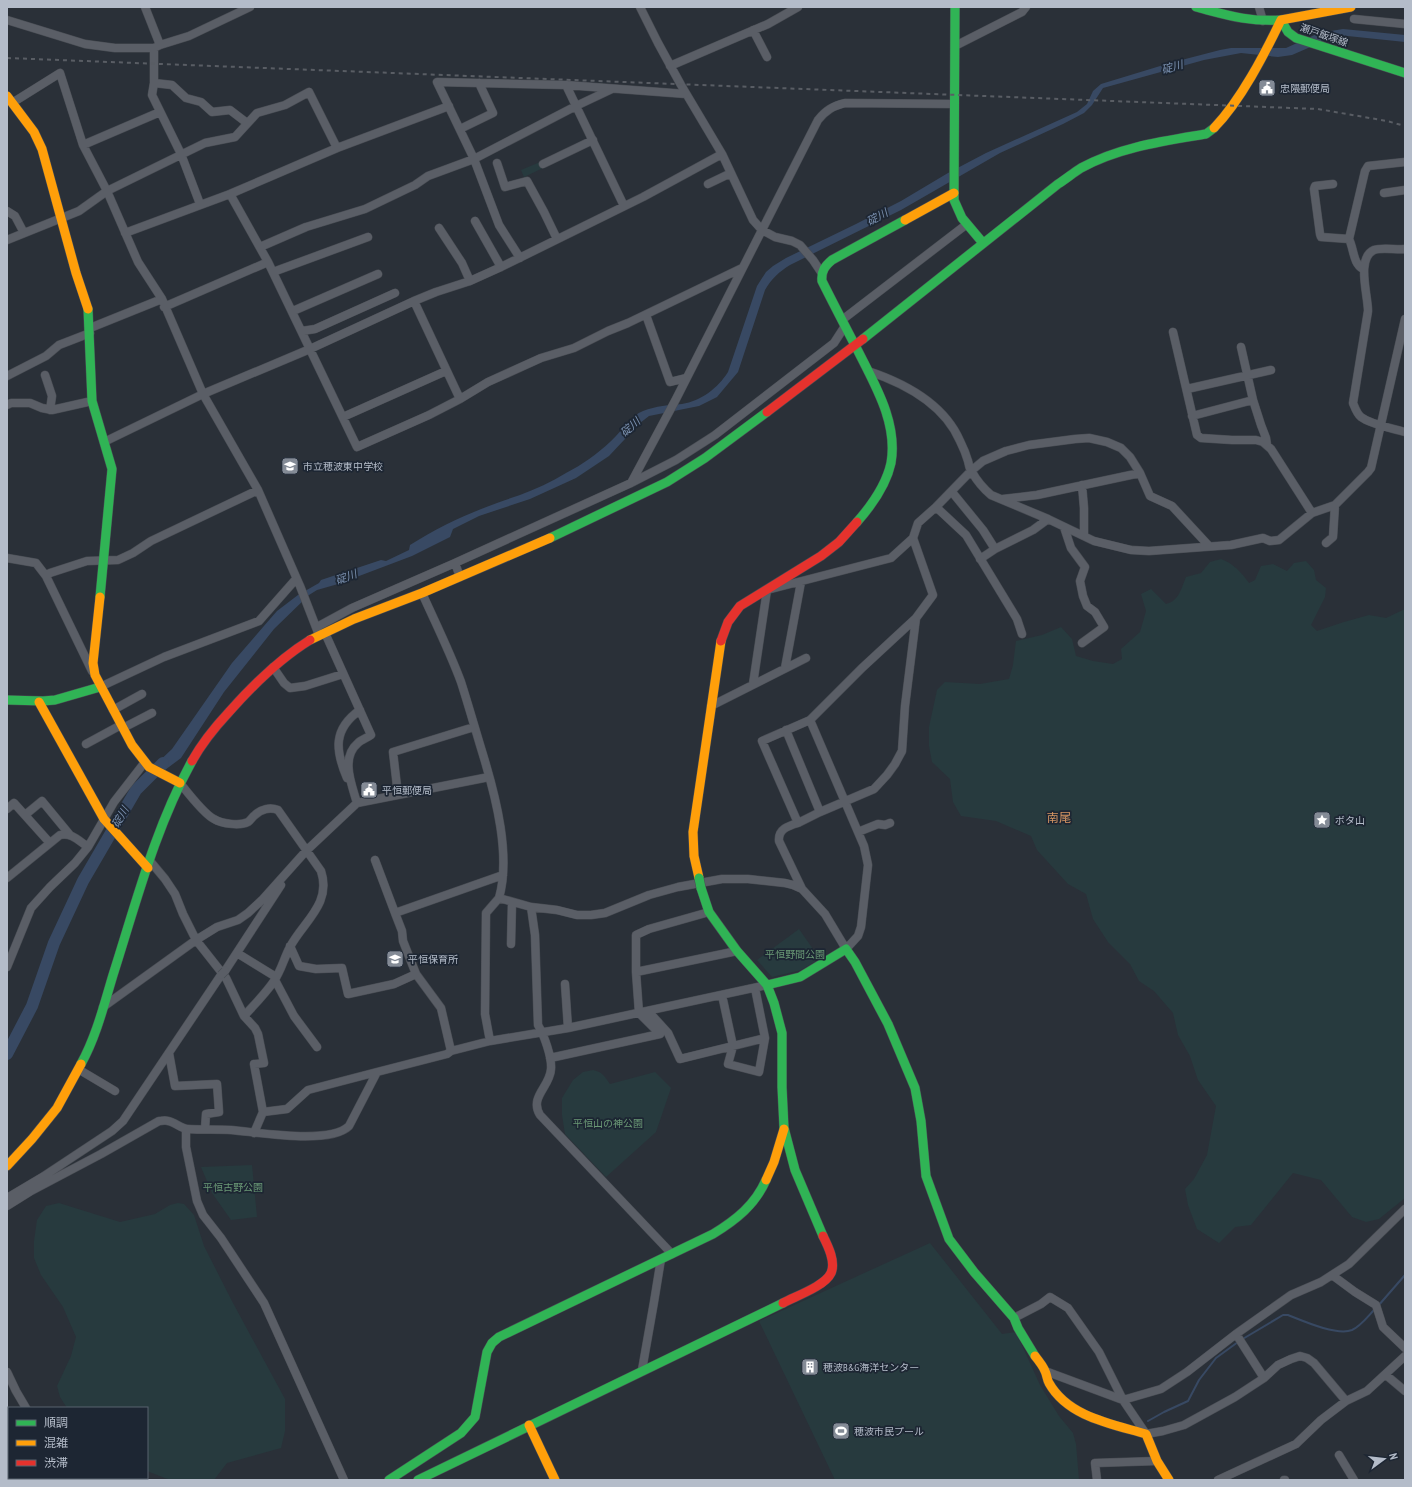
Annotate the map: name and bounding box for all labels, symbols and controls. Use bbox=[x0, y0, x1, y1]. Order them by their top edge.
street label: 瀬戸飯塚線 bbox=[1298, 21, 1350, 49]
water label: 碇川 bbox=[1160, 57, 1185, 77]
public building icon: 忠隈郵便局 bbox=[1257, 78, 1277, 98]
place label: 忠隈郵便局 bbox=[1280, 82, 1330, 95]
water label: 碇川 bbox=[864, 205, 891, 228]
water label: 碇川 bbox=[617, 414, 644, 440]
school or university icon: 市立穂波東中学校 bbox=[280, 456, 300, 476]
place label: 市立穂波東中学校 bbox=[303, 460, 383, 473]
water label: 碇川 bbox=[333, 566, 360, 587]
public building icon: 平恒郵便局 bbox=[359, 780, 379, 800]
place label: 平恒郵便局 bbox=[382, 784, 432, 797]
water label: 碇川 bbox=[108, 803, 132, 830]
district label: 南尾 bbox=[1047, 810, 1071, 825]
place icon: ボタ山 bbox=[1312, 810, 1332, 830]
place label: ボタ山 bbox=[1335, 814, 1365, 827]
park label: 平恒野間公園 bbox=[765, 948, 825, 961]
school or university icon: 平恒保育所 bbox=[385, 949, 405, 969]
place label: 平恒保育所 bbox=[408, 953, 458, 966]
park label: 平恒山の神公園 bbox=[573, 1117, 643, 1130]
park label: 平恒古野公園 bbox=[203, 1181, 263, 1194]
building icon: 穂波B&G海洋センター bbox=[800, 1357, 820, 1377]
place label: 穂波B&G海洋センター bbox=[823, 1361, 919, 1374]
legend bbox=[8, 1407, 148, 1479]
text: 順調 bbox=[44, 1415, 68, 1430]
sports icon: 穂波市民プール bbox=[831, 1421, 851, 1441]
place label: 穂波市民プール bbox=[854, 1425, 924, 1438]
text: 混雑 bbox=[44, 1435, 68, 1450]
north arrow bbox=[1364, 1439, 1404, 1479]
text: N bbox=[1386, 1452, 1401, 1461]
text: 渋滞 bbox=[44, 1455, 68, 1470]

